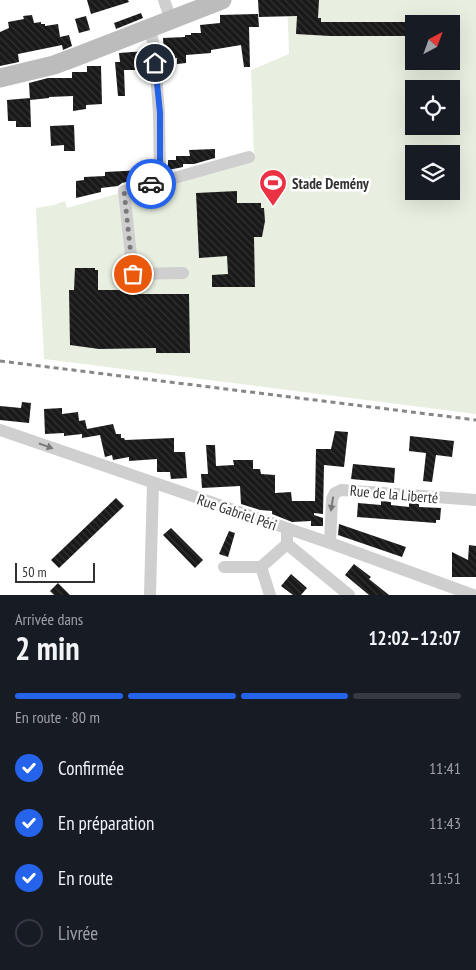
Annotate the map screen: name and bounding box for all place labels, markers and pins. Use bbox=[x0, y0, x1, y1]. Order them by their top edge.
pin bbox=[134, 42, 176, 84]
sports icon: Stade Demény bbox=[258, 168, 288, 207]
place label: Stade Demény bbox=[292, 174, 370, 193]
pin bbox=[112, 253, 154, 295]

